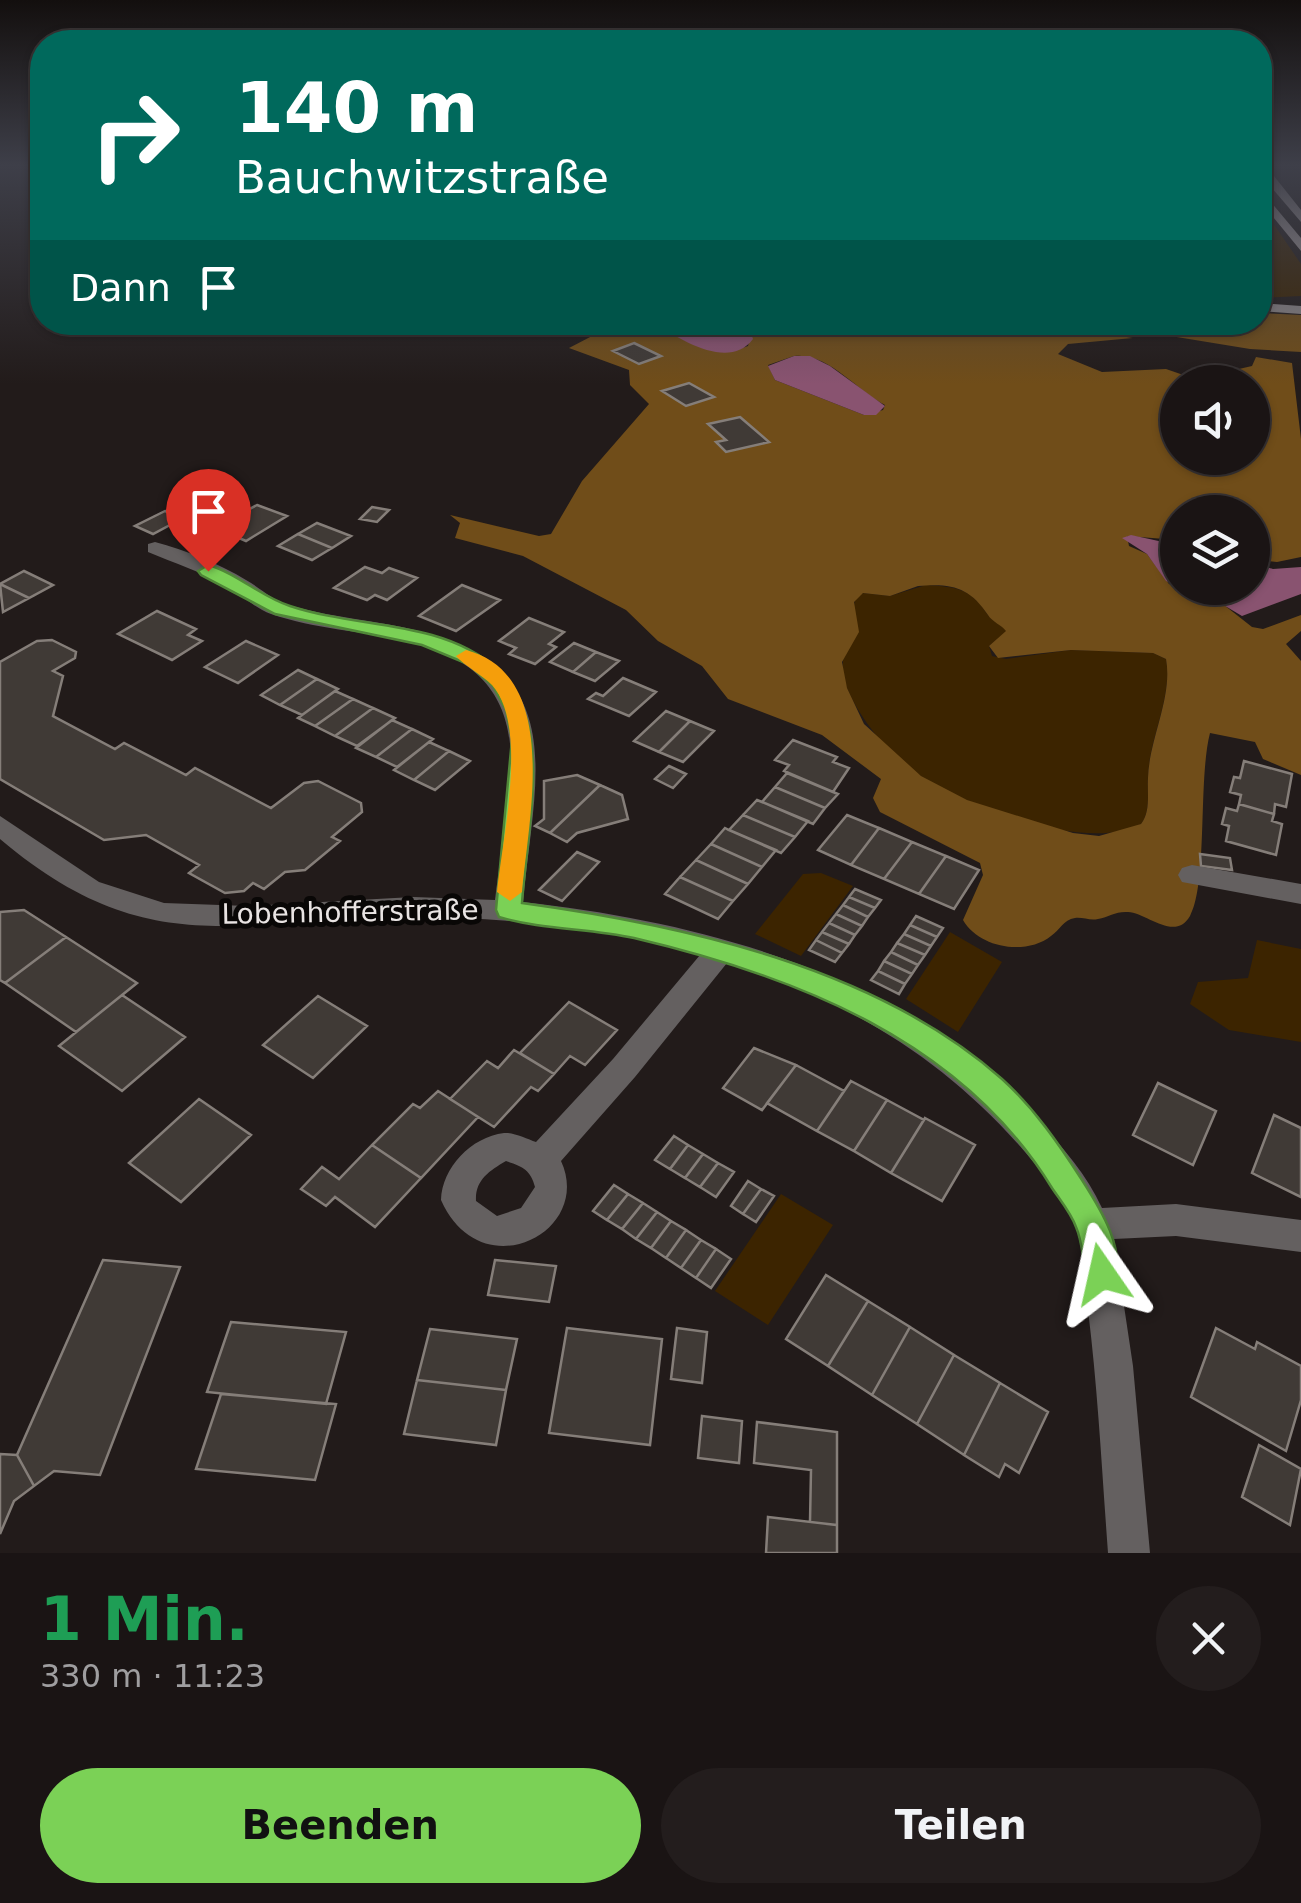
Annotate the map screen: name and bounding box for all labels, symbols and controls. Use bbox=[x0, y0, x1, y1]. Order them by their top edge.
text: 140 m bbox=[235, 67, 478, 149]
icon: right bbox=[70, 70, 200, 200]
text: Bauchwitzstraße bbox=[235, 151, 609, 204]
icon: arrive bbox=[191, 260, 246, 315]
text: Dann bbox=[70, 266, 171, 310]
map controls bbox=[1160, 365, 1270, 605]
button: sound bbox=[1160, 365, 1270, 475]
pin bbox=[166, 469, 251, 572]
icon: arrive bbox=[181, 484, 236, 539]
button: layers bbox=[1160, 495, 1270, 605]
street label: Lobenhofferstraße bbox=[221, 893, 479, 931]
position arrow bbox=[1050, 1222, 1154, 1326]
text: 1 Min. bbox=[40, 1584, 248, 1654]
button: close bbox=[1156, 1586, 1261, 1691]
text: 330 m · 11:23 bbox=[40, 1657, 265, 1695]
button: Beenden bbox=[40, 1768, 641, 1883]
button: Teilen bbox=[661, 1768, 1261, 1883]

